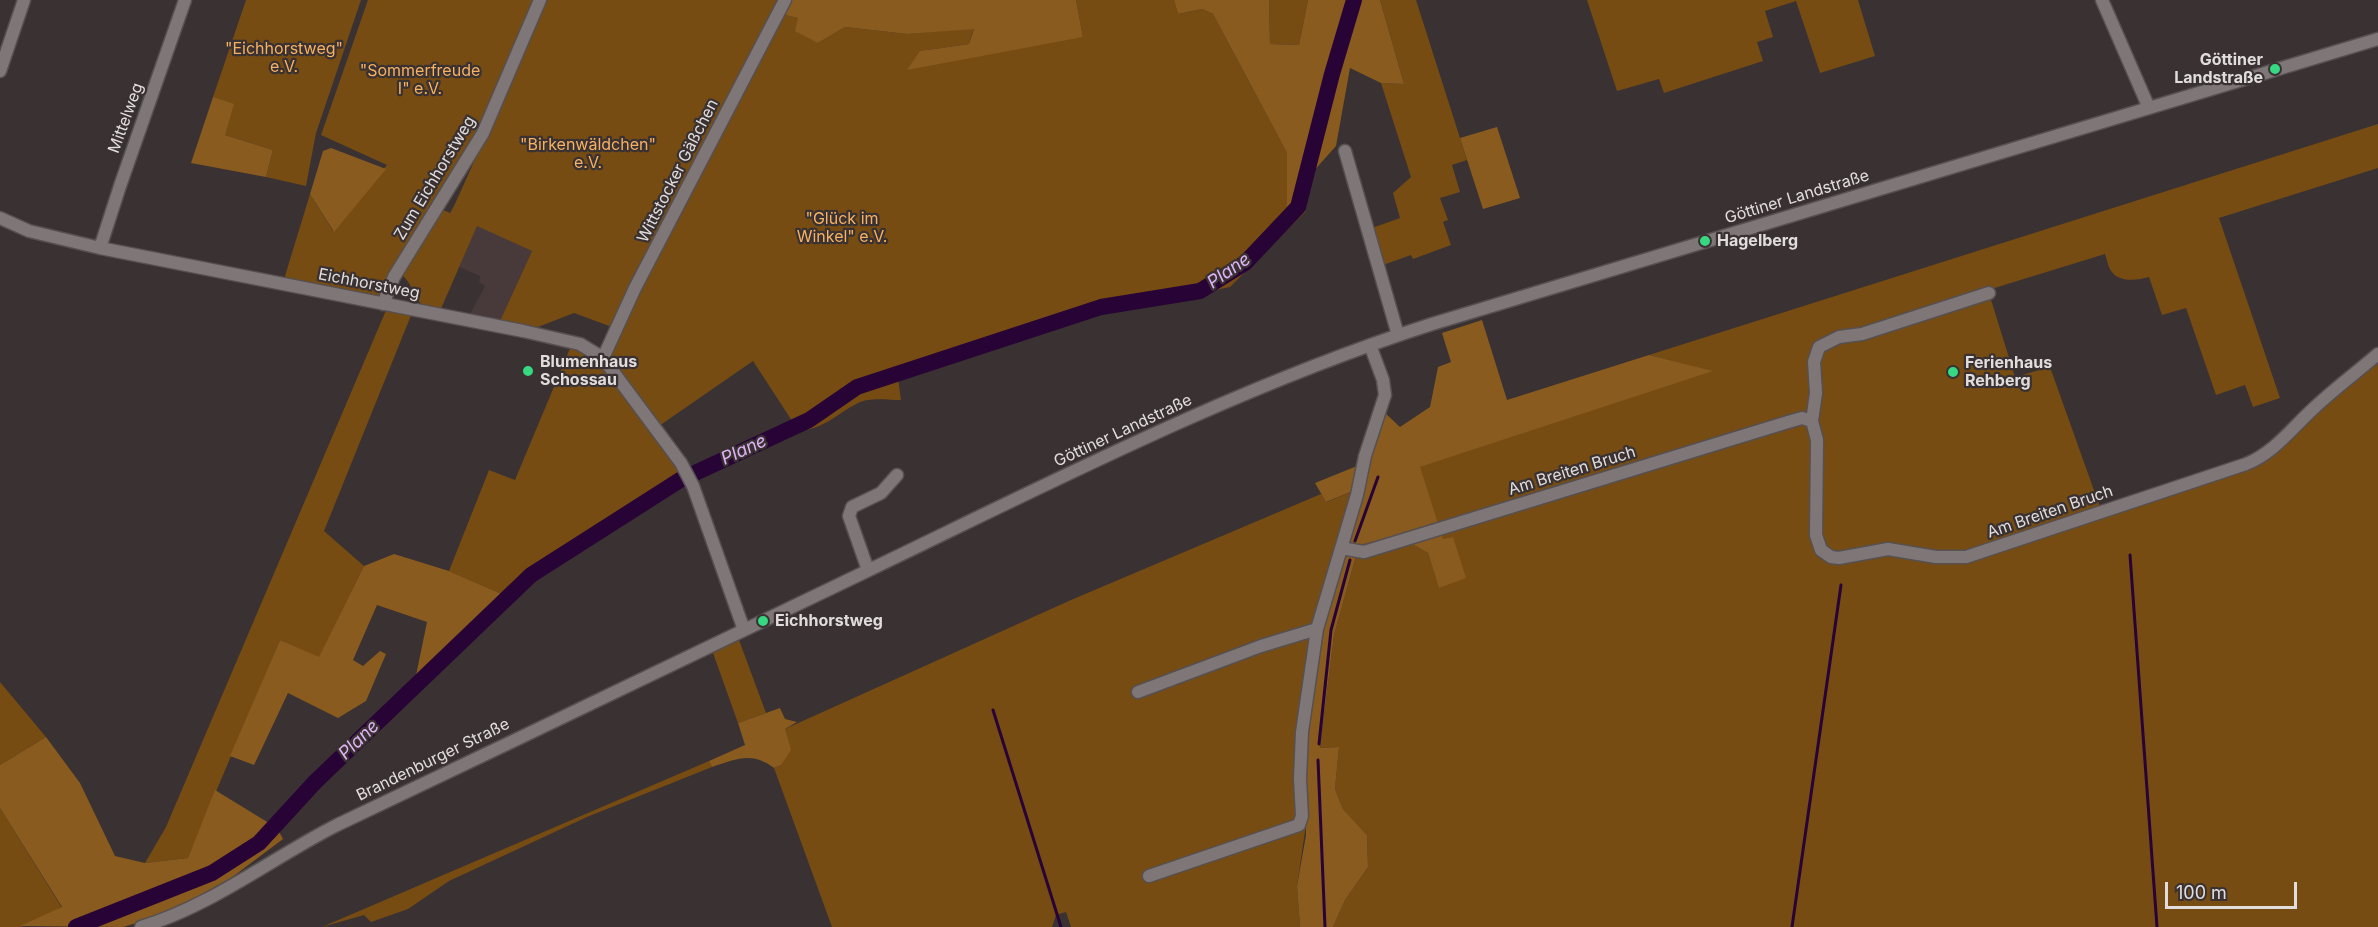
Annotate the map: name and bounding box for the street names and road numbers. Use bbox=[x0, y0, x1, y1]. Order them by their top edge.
street label: Mittelweg bbox=[104, 80, 148, 156]
street label: Wittstocker Gäßchen bbox=[634, 96, 722, 246]
street label: Zum Eichhorstweg bbox=[390, 113, 480, 243]
street label: Göttiner Landstraße bbox=[1722, 166, 1872, 228]
street label: Eichhorstweg bbox=[317, 265, 421, 303]
street label: Göttiner Landstraße bbox=[1051, 391, 1195, 471]
street label: Am Breiten Bruch bbox=[1506, 443, 1638, 499]
street label: Am Breiten Bruch bbox=[1985, 481, 2115, 543]
street label: Brandenburger Straße bbox=[353, 715, 513, 805]

